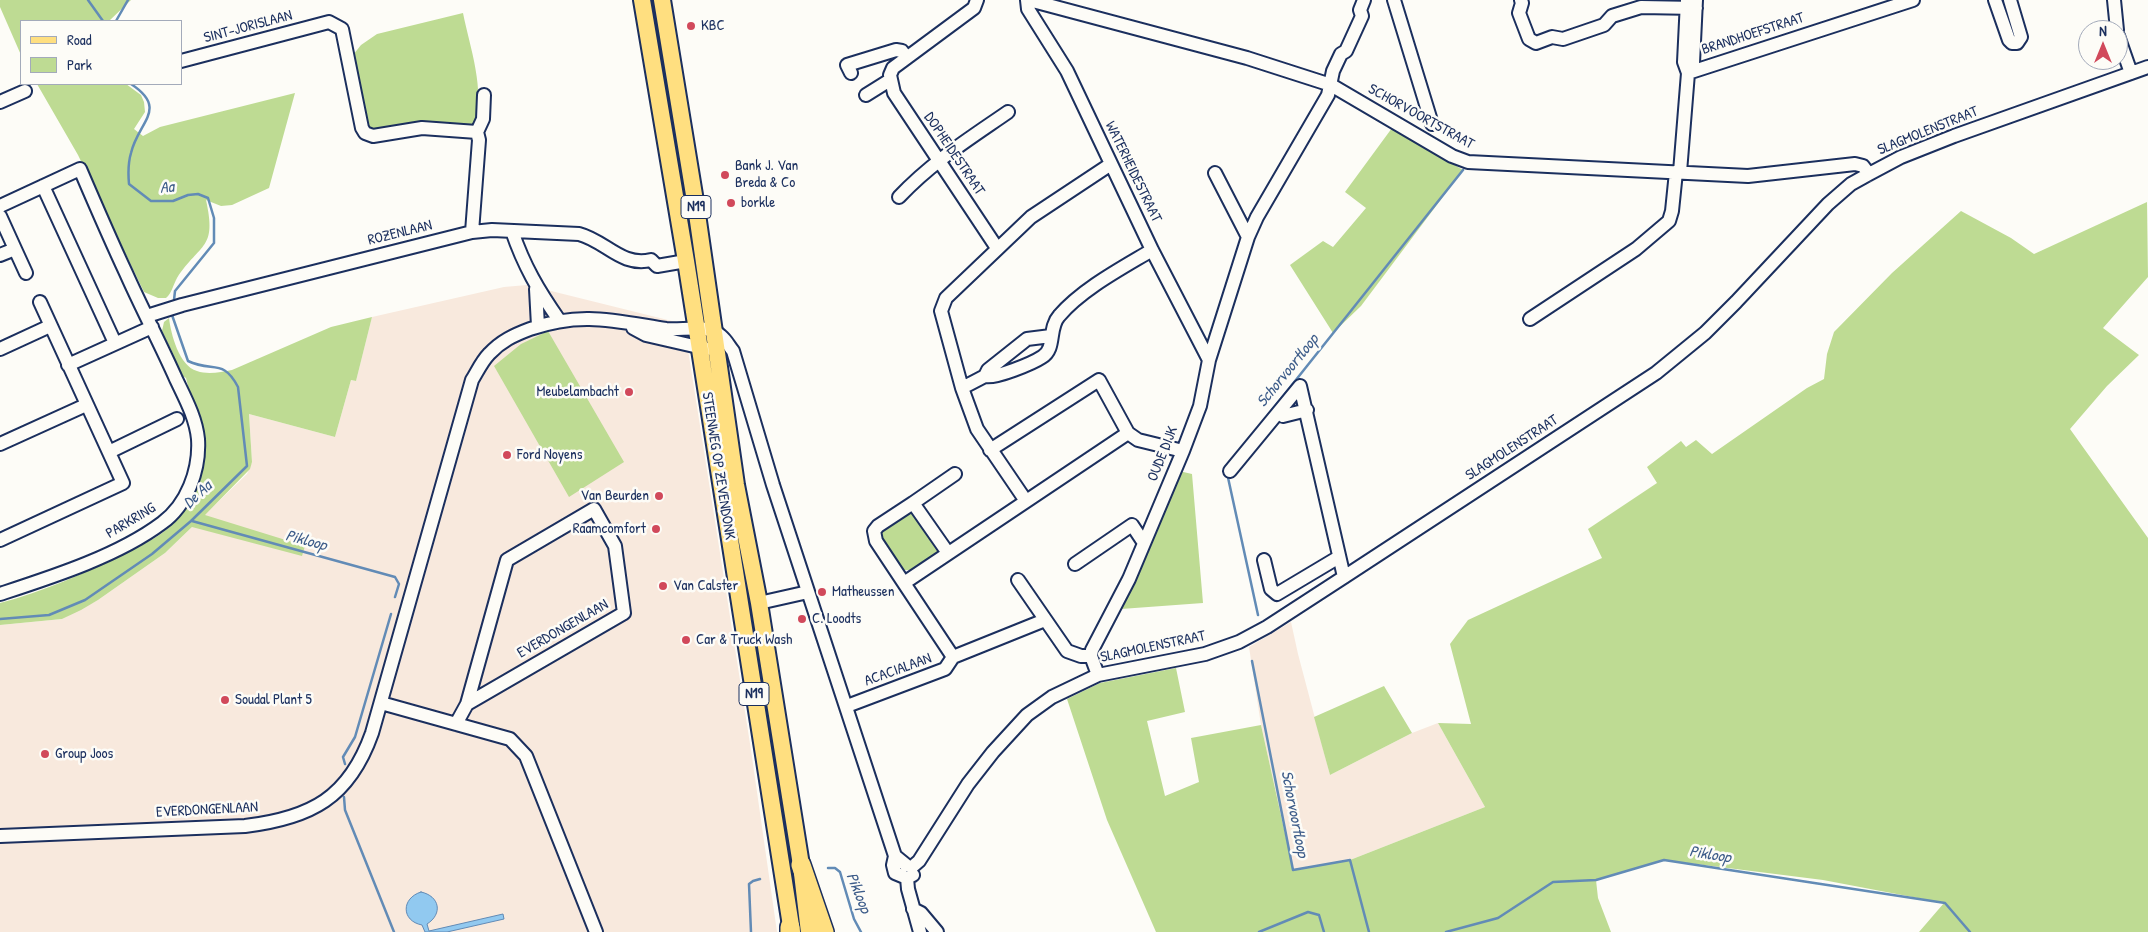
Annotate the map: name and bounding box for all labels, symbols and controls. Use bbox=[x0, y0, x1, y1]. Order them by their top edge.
street label: SINT-JORISLAAN bbox=[202, 7, 294, 47]
street label: BRANDHOEFSTRAAT bbox=[1699, 9, 1807, 59]
place label: KBC bbox=[701, 17, 725, 35]
legend bbox=[20, 20, 182, 85]
marker: KBC bbox=[685, 20, 697, 32]
north arrow bbox=[2078, 20, 2128, 70]
text: N bbox=[2099, 21, 2107, 40]
text: Road bbox=[67, 29, 92, 50]
text: Park bbox=[67, 54, 92, 75]
street label: SCHORVOORTSTRAAT bbox=[1365, 80, 1477, 154]
street label: SLAGMOLENSTRAAT bbox=[1875, 103, 1981, 159]
street label: DOPHEIDESTRAAT bbox=[920, 109, 988, 199]
street label: WATERHEIDESTRAAT bbox=[1101, 118, 1165, 226]
place label: Bank J. Van Breda & Co bbox=[735, 157, 798, 192]
marker: Bank J. Van Breda & Co bbox=[719, 169, 731, 181]
water label: Aa bbox=[159, 178, 175, 198]
place label: borkle bbox=[741, 194, 775, 212]
road number: N19 bbox=[681, 196, 711, 218]
marker: borkle bbox=[725, 197, 737, 209]
street label: ROZENLAAN bbox=[366, 216, 434, 250]
water label: Schorvoortloop bbox=[1253, 331, 1323, 411]
place label: Meubelambacht bbox=[537, 383, 619, 401]
marker: Meubelambacht bbox=[623, 386, 635, 398]
street label: STEENWEG OP ZEVENDONK bbox=[697, 391, 739, 541]
street label: SLAGMOLENSTRAAT bbox=[1462, 411, 1562, 485]
street label: OUDE DIJK bbox=[1144, 424, 1182, 484]
place label: Ford Noyens bbox=[517, 446, 583, 464]
marker: Ford Noyens bbox=[501, 449, 513, 461]
water label: De Aa bbox=[180, 477, 216, 513]
place label: Van Beurden bbox=[581, 487, 649, 505]
marker: Van Beurden bbox=[653, 490, 665, 502]
street label: PARKRING bbox=[103, 499, 159, 543]
place label: Raamcomfort bbox=[573, 520, 646, 538]
marker: Raamcomfort bbox=[650, 523, 662, 535]
water label: Pikloop bbox=[283, 526, 329, 556]
place label: Van Calster bbox=[673, 577, 738, 595]
marker: Van Calster bbox=[657, 580, 669, 592]
place label: Matheussen bbox=[832, 583, 895, 601]
marker: Matheussen bbox=[816, 586, 828, 598]
street label: EVERDONGENLAAN bbox=[514, 596, 612, 662]
place label: C. Loodts bbox=[812, 610, 861, 628]
marker: C. Loodts bbox=[796, 613, 808, 625]
street label: SLAGMOLENSTRAAT bbox=[1099, 627, 1207, 667]
place label: Car & Truck Wash bbox=[696, 631, 792, 649]
marker: Car & Truck Wash bbox=[680, 634, 692, 646]
street label: ACACIALAAN bbox=[862, 650, 934, 690]
road number: N19 bbox=[739, 682, 769, 706]
place label: Soudal Plant 5 bbox=[235, 691, 312, 709]
marker: Soudal Plant 5 bbox=[219, 694, 231, 706]
place label: Group Joos bbox=[55, 745, 113, 763]
marker: Group Joos bbox=[39, 748, 51, 760]
water label: Schorvoortloop bbox=[1276, 769, 1312, 859]
street label: EVERDONGENLAAN bbox=[156, 798, 258, 822]
water label: Pikloop bbox=[1688, 842, 1732, 868]
water label: Pikloop bbox=[841, 870, 875, 916]

